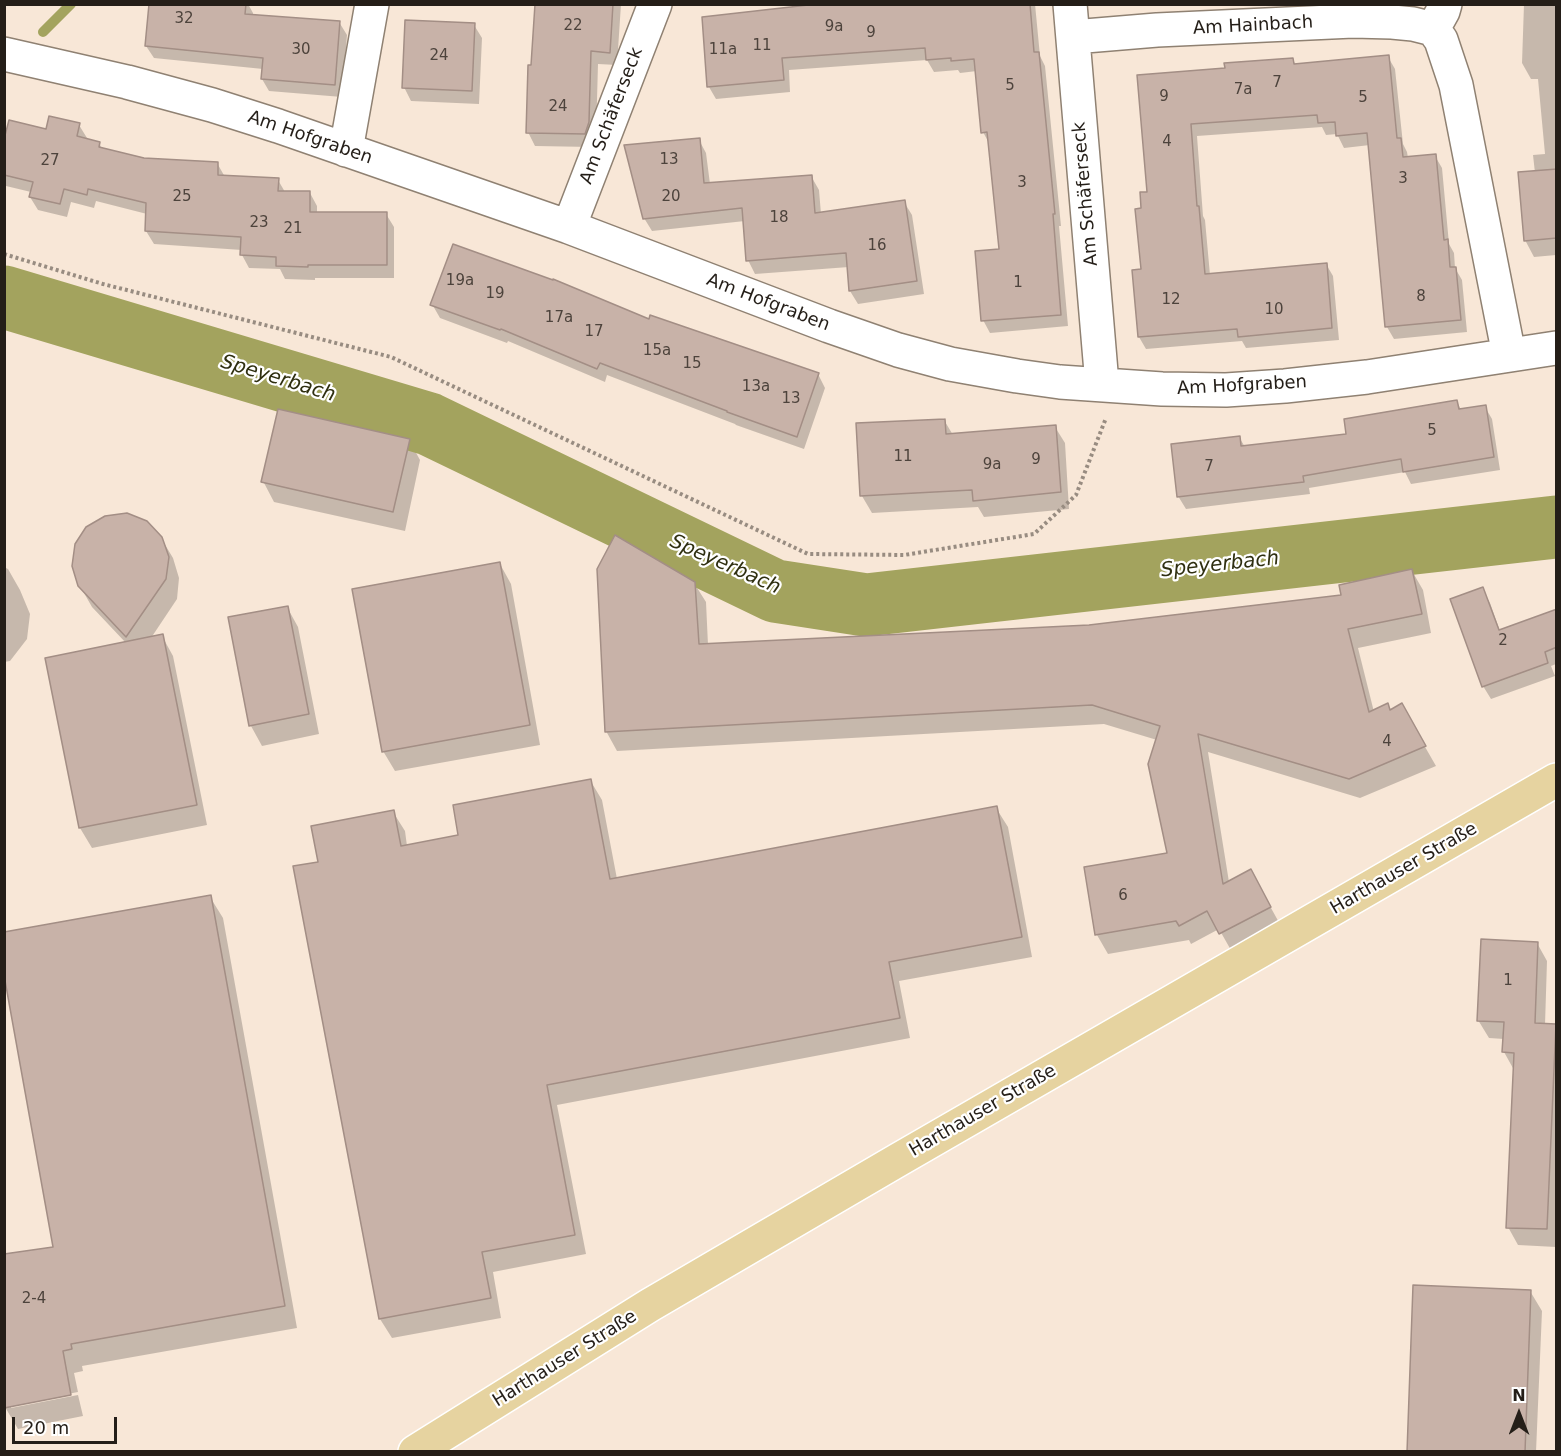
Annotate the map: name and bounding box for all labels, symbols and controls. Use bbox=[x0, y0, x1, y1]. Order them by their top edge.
house number: 32 bbox=[174, 10, 194, 28]
street label: Am Hainbach bbox=[1192, 12, 1314, 40]
house number: 22 bbox=[563, 17, 583, 35]
house number: 9a bbox=[825, 18, 843, 36]
house number: 9 bbox=[866, 24, 876, 42]
house number: 11 bbox=[752, 37, 772, 55]
house number: 30 bbox=[291, 41, 311, 59]
house number: 11a bbox=[709, 41, 737, 59]
street label: Am Schäferseck bbox=[576, 44, 648, 188]
house number: 24 bbox=[429, 47, 449, 65]
house number: 7 bbox=[1272, 74, 1282, 92]
house number: 5 bbox=[1005, 77, 1015, 95]
house number: 7a bbox=[1234, 81, 1252, 99]
house number: 9 bbox=[1159, 88, 1169, 106]
house number: 5 bbox=[1358, 89, 1368, 107]
house number: 24 bbox=[548, 98, 568, 116]
street label: Am Hofgraben bbox=[245, 107, 375, 169]
street label: Am Schäferseck bbox=[1069, 121, 1103, 267]
house number: 4 bbox=[1162, 133, 1172, 151]
house number: 13 bbox=[659, 151, 679, 169]
house number: 27 bbox=[40, 152, 60, 170]
house number: 3 bbox=[1398, 170, 1408, 188]
house number: 3 bbox=[1017, 174, 1027, 192]
house number: 25 bbox=[172, 188, 192, 206]
house number: 20 bbox=[661, 188, 681, 206]
house number: 18 bbox=[769, 209, 789, 227]
house number: 23 bbox=[249, 214, 269, 232]
house number: 21 bbox=[283, 220, 303, 238]
house number: 16 bbox=[867, 237, 887, 255]
street label: Am Hofgraben bbox=[703, 270, 833, 336]
house number: 19a bbox=[446, 272, 474, 290]
house number: 1 bbox=[1013, 274, 1023, 292]
house number: 19 bbox=[485, 285, 505, 303]
house number: 8 bbox=[1416, 288, 1426, 306]
house number: 12 bbox=[1161, 291, 1181, 309]
house number: 10 bbox=[1264, 301, 1284, 319]
house number: 17a bbox=[545, 309, 573, 327]
house number: 17 bbox=[584, 323, 604, 341]
house number: 15a bbox=[643, 342, 671, 360]
water label: Speyerbach bbox=[218, 350, 338, 408]
house number: 15 bbox=[682, 355, 702, 373]
street label: Am Hofgraben bbox=[1176, 372, 1308, 400]
house number: 13a bbox=[742, 378, 770, 396]
house number: 13 bbox=[781, 390, 801, 408]
house number: 5 bbox=[1427, 422, 1437, 440]
house number: 11 bbox=[893, 448, 913, 466]
house number: 9 bbox=[1031, 451, 1041, 469]
house number: 9a bbox=[983, 456, 1001, 474]
house number: 7 bbox=[1204, 458, 1214, 476]
water label: Speyerbach bbox=[666, 530, 784, 600]
water label: Speyerbach bbox=[1160, 547, 1280, 583]
house number: 2 bbox=[1498, 632, 1508, 650]
house number: 4 bbox=[1382, 733, 1392, 751]
street label: Harthauser Straße bbox=[1327, 818, 1481, 920]
house number: 6 bbox=[1118, 887, 1128, 905]
house number: 1 bbox=[1503, 972, 1513, 990]
street label: Harthauser Straße bbox=[906, 1060, 1060, 1162]
house number: 2-4 bbox=[22, 1290, 46, 1308]
street label: Harthauser Straße bbox=[489, 1306, 641, 1412]
north arrow bbox=[1489, 1384, 1549, 1444]
text: N bbox=[1512, 1386, 1526, 1405]
scale bar bbox=[15, 1405, 120, 1443]
text: 20 m bbox=[23, 1417, 69, 1438]

